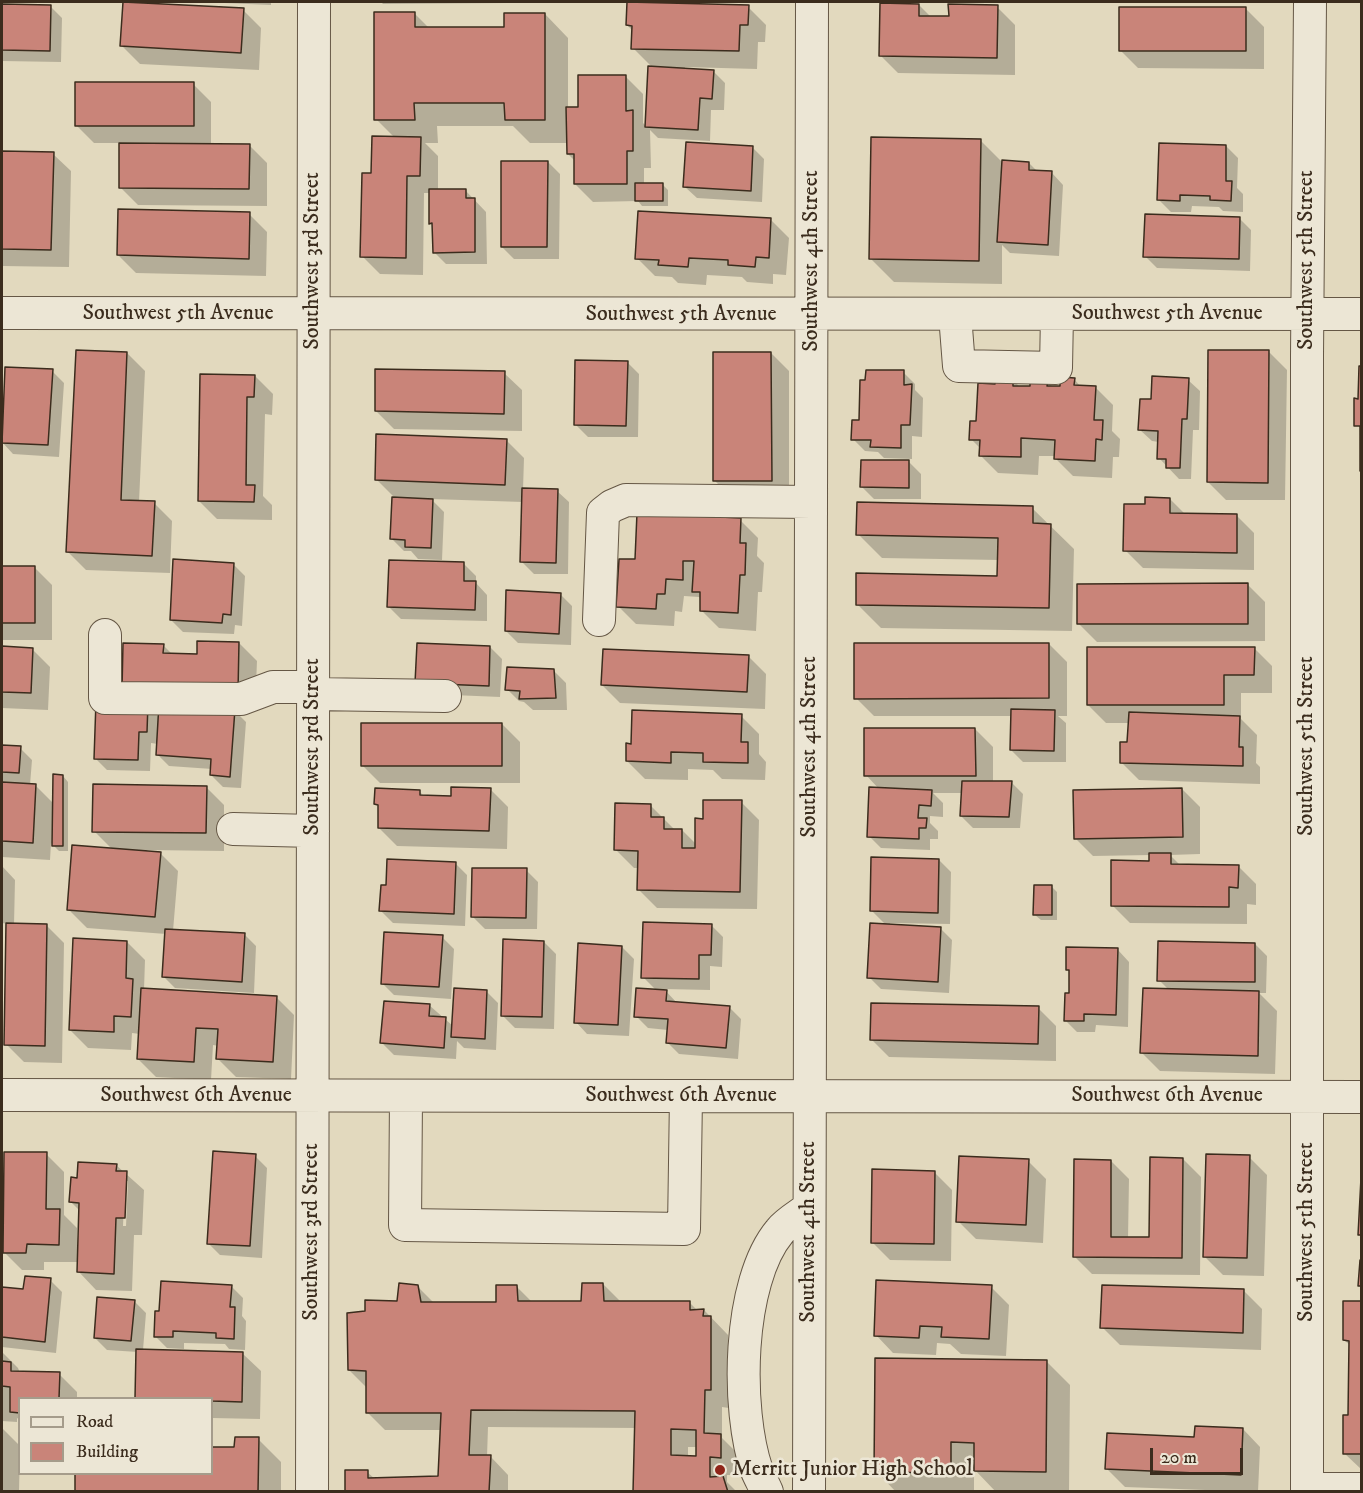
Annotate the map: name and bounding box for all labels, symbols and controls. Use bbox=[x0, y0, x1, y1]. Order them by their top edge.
street label: Southwest 4th Street bbox=[799, 170, 825, 352]
street label: Southwest 5th Street bbox=[1294, 170, 1320, 350]
street label: Southwest 3rd Street bbox=[300, 172, 326, 350]
street label: Southwest 5th Avenue bbox=[82, 301, 274, 327]
street label: Southwest 5th Avenue bbox=[1071, 301, 1263, 327]
street label: Southwest 5th Avenue bbox=[585, 302, 777, 328]
street label: Southwest 4th Street bbox=[797, 656, 823, 838]
street label: Southwest 5th Street bbox=[1294, 656, 1320, 836]
street label: Southwest 3rd Street bbox=[300, 658, 326, 836]
street label: Southwest 6th Avenue bbox=[100, 1083, 292, 1109]
street label: Southwest 6th Avenue bbox=[585, 1083, 777, 1109]
street label: Southwest 6th Avenue bbox=[1071, 1083, 1263, 1109]
street label: Southwest 4th Street bbox=[796, 1141, 822, 1323]
street label: Southwest 5th Street bbox=[1294, 1142, 1320, 1322]
street label: Southwest 3rd Street bbox=[299, 1143, 325, 1321]
legend bbox=[18, 1397, 213, 1475]
text: Road bbox=[76, 1411, 113, 1433]
scale bar bbox=[1153, 1436, 1246, 1474]
text: Building bbox=[76, 1441, 138, 1463]
text: 20 m bbox=[1161, 1447, 1197, 1469]
place label: Merritt Junior High School bbox=[732, 1457, 973, 1483]
marker: Merritt Junior High School bbox=[713, 1463, 727, 1477]

